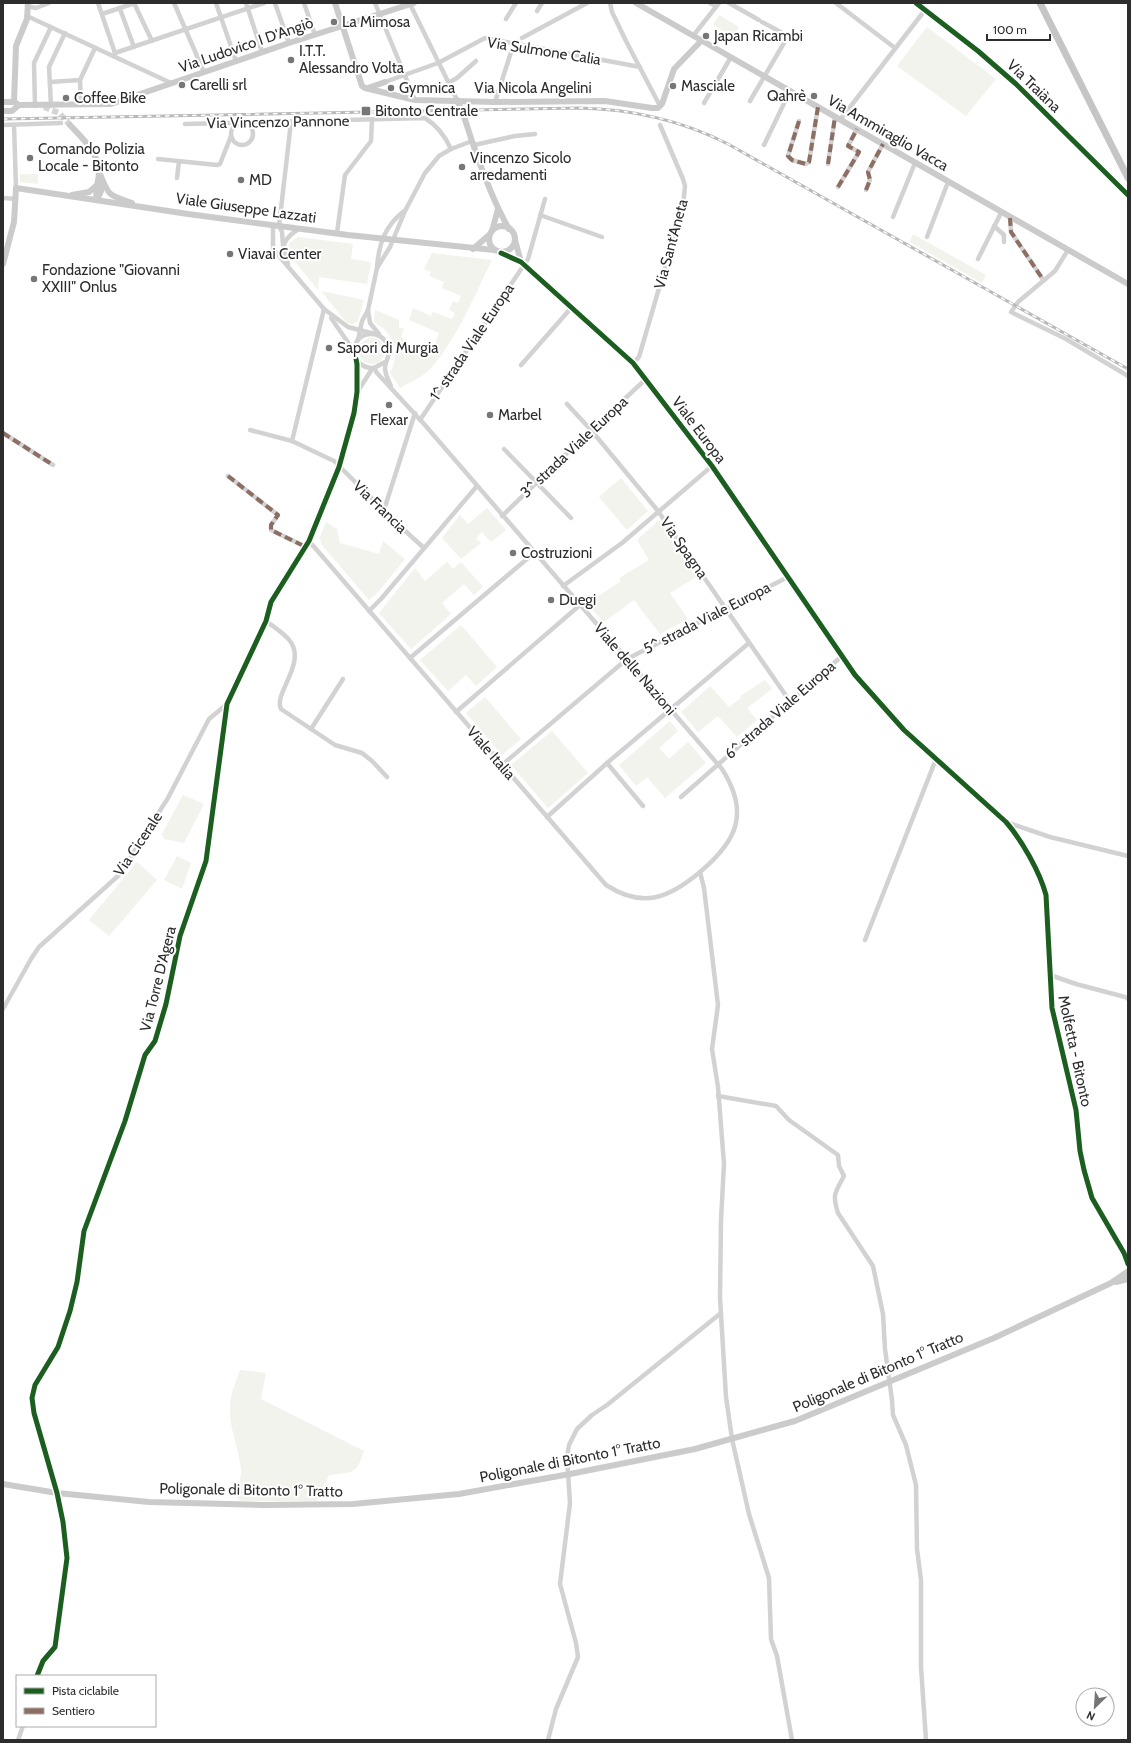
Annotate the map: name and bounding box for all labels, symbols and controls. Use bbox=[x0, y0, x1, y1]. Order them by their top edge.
place label: La Mimosa bbox=[342, 13, 411, 31]
street label: Via Ludovico I D'Angiò bbox=[176, 14, 316, 76]
scale bar bbox=[987, 16, 1050, 42]
marker: La Mimosa bbox=[329, 17, 339, 27]
text: 100 m bbox=[993, 22, 1027, 37]
place label: Japan Ricambi bbox=[713, 27, 803, 45]
marker: Japan Ricambi bbox=[701, 31, 711, 41]
street label: Via Sulmone Calia bbox=[486, 33, 603, 69]
place label: I.T.T. Alessandro Volta bbox=[299, 42, 405, 77]
marker: I.T.T. Alessandro Volta bbox=[286, 55, 296, 65]
street label: Via Traiàna bbox=[1003, 56, 1065, 117]
place label: Carelli srl bbox=[190, 76, 247, 94]
place label: Masciale bbox=[681, 77, 735, 95]
place label: Gymnica bbox=[399, 79, 456, 97]
street label: Via Nicola Angelini bbox=[474, 79, 592, 97]
marker: Carelli srl bbox=[177, 80, 187, 90]
marker: Masciale bbox=[668, 81, 678, 91]
marker: Gymnica bbox=[386, 83, 396, 93]
place label: Qahrè bbox=[767, 87, 806, 105]
place label: Coffee Bike bbox=[74, 89, 146, 107]
marker: Qahrè bbox=[809, 91, 819, 101]
street label: Via Ammiraglio Vacca bbox=[824, 91, 952, 175]
marker: Coffee Bike bbox=[61, 93, 71, 103]
place label: Bitonto Centrale bbox=[375, 102, 479, 120]
marker: Bitonto Centrale bbox=[360, 105, 372, 117]
street label: Via Vincenzo Pannone bbox=[206, 112, 350, 132]
place label: Comando Polizia Locale - Bitonto bbox=[38, 140, 146, 175]
place label: Vincenzo Sicolo arredamenti bbox=[470, 149, 571, 184]
marker: Comando Polizia Locale - Bitonto bbox=[25, 153, 35, 163]
marker: Vincenzo Sicolo arredamenti bbox=[457, 162, 467, 172]
place label: MD bbox=[249, 171, 272, 189]
marker: MD bbox=[236, 175, 246, 185]
street label: Viale Giuseppe Lazzati bbox=[175, 189, 317, 227]
street label: Via Sant'Aneta bbox=[650, 196, 692, 291]
place label: Viavai Center bbox=[238, 245, 322, 263]
marker: Viavai Center bbox=[225, 249, 235, 259]
place label: Fondazione "Giovanni XXIII" Onlus bbox=[42, 261, 180, 296]
marker: Fondazione "Giovanni XXIII" Onlus bbox=[29, 274, 39, 284]
street label: 1^ strada Viale Europa bbox=[426, 280, 518, 404]
place label: Sapori di Murgia bbox=[337, 339, 439, 357]
marker: Sapori di Murgia bbox=[324, 343, 334, 353]
street label: 3^ strada Viale Europa bbox=[517, 392, 632, 501]
street label: Viale Europa bbox=[668, 393, 730, 468]
marker: Flexar bbox=[384, 400, 394, 410]
place label: Marbel bbox=[498, 406, 542, 424]
marker: Marbel bbox=[485, 410, 495, 420]
place label: Flexar bbox=[370, 411, 408, 429]
street label: Via Francia bbox=[349, 477, 411, 538]
street label: Via Spagna bbox=[656, 514, 712, 583]
place label: Costruzioni bbox=[521, 544, 592, 562]
marker: Costruzioni bbox=[508, 548, 518, 558]
street label: 5^ strada Viale Europa bbox=[640, 578, 774, 658]
place label: Duegi bbox=[559, 591, 596, 609]
marker: Duegi bbox=[546, 595, 556, 605]
street label: Viale delle Nazioni bbox=[590, 619, 680, 719]
street label: 6^ strada Viale Europa bbox=[721, 657, 840, 763]
street label: Viale Italia bbox=[463, 723, 519, 784]
street label: Via Cicerale bbox=[110, 808, 166, 880]
street label: Via Torre D'Agera bbox=[136, 924, 180, 1034]
street label: Molfetta - Bitonto bbox=[1054, 994, 1096, 1108]
street label: Poligonale di Bitonto 1° Tratto bbox=[790, 1328, 966, 1416]
street label: Poligonale di Bitonto 1° Tratto bbox=[478, 1434, 662, 1486]
street label: Poligonale di Bitonto 1° Tratto bbox=[159, 1479, 343, 1501]
legend bbox=[16, 1675, 156, 1727]
text: Pista ciclabile bbox=[52, 1683, 119, 1698]
north arrow bbox=[1075, 1687, 1115, 1727]
text: Sentiero bbox=[52, 1703, 95, 1718]
text: N bbox=[1084, 1708, 1097, 1724]

